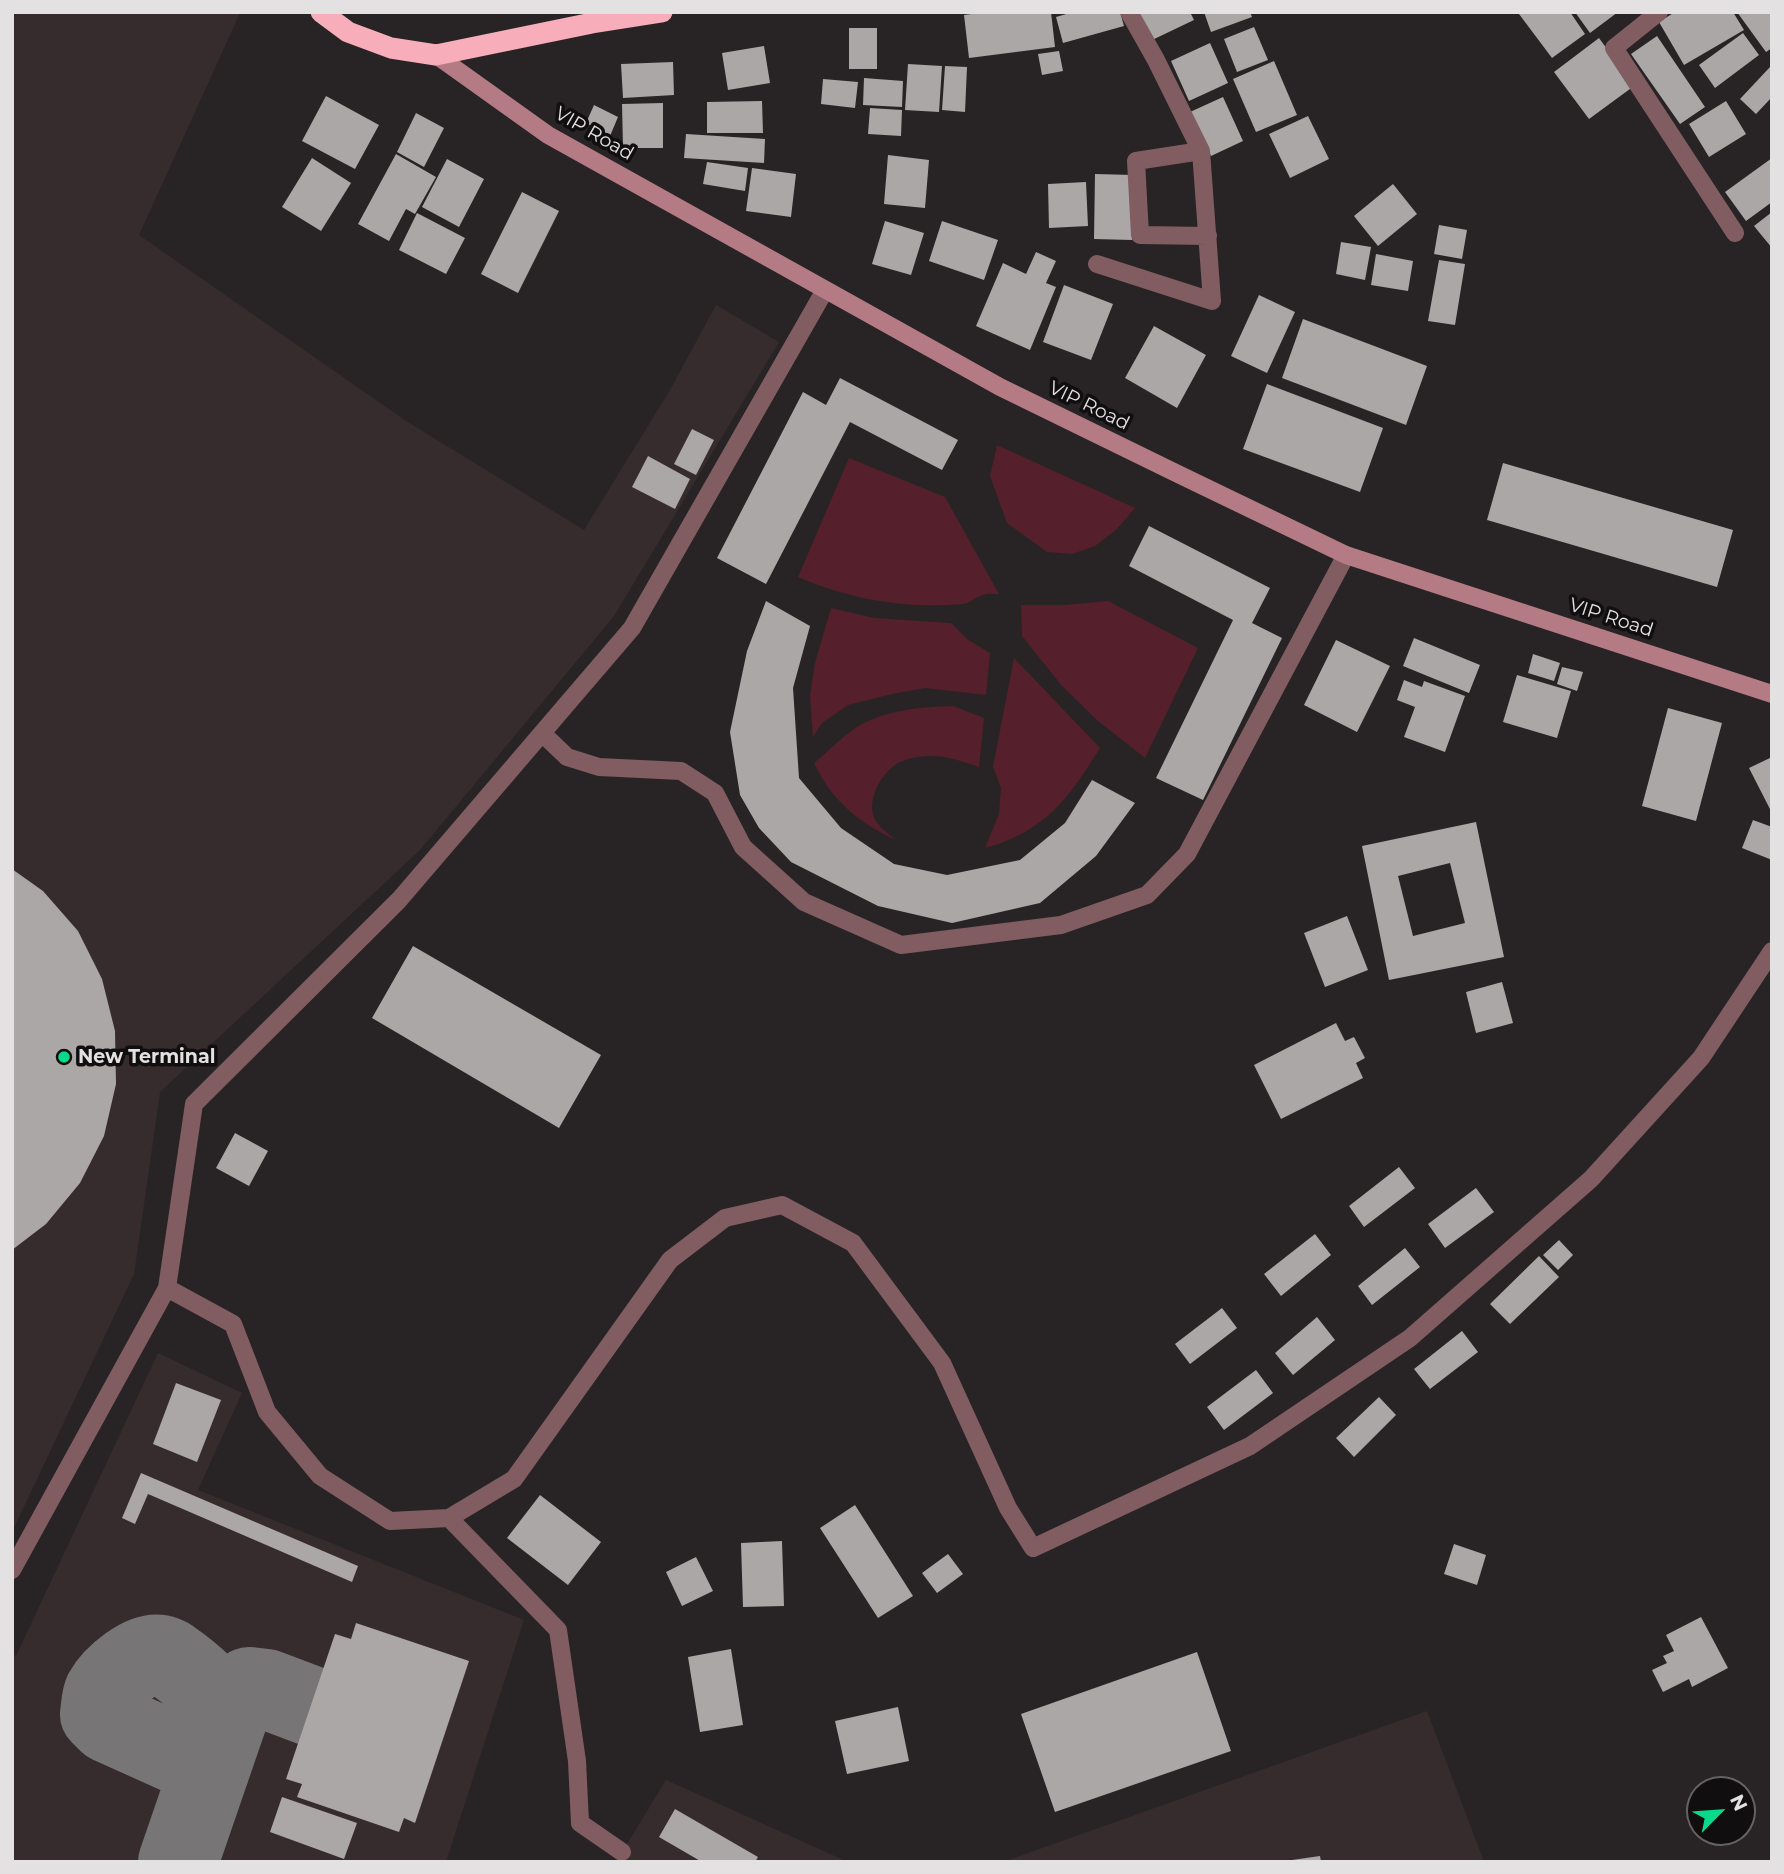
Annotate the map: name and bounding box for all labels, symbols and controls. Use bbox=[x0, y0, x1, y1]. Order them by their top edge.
street label: VIP Road bbox=[551, 102, 637, 166]
street label: VIP Road bbox=[1045, 377, 1133, 435]
street label: VIP Road bbox=[1566, 594, 1656, 642]
place label: New Terminal bbox=[78, 1046, 215, 1068]
marker: New Terminal bbox=[56, 1049, 72, 1065]
north arrow bbox=[1686, 1776, 1756, 1846]
text: N bbox=[1725, 1791, 1752, 1815]

